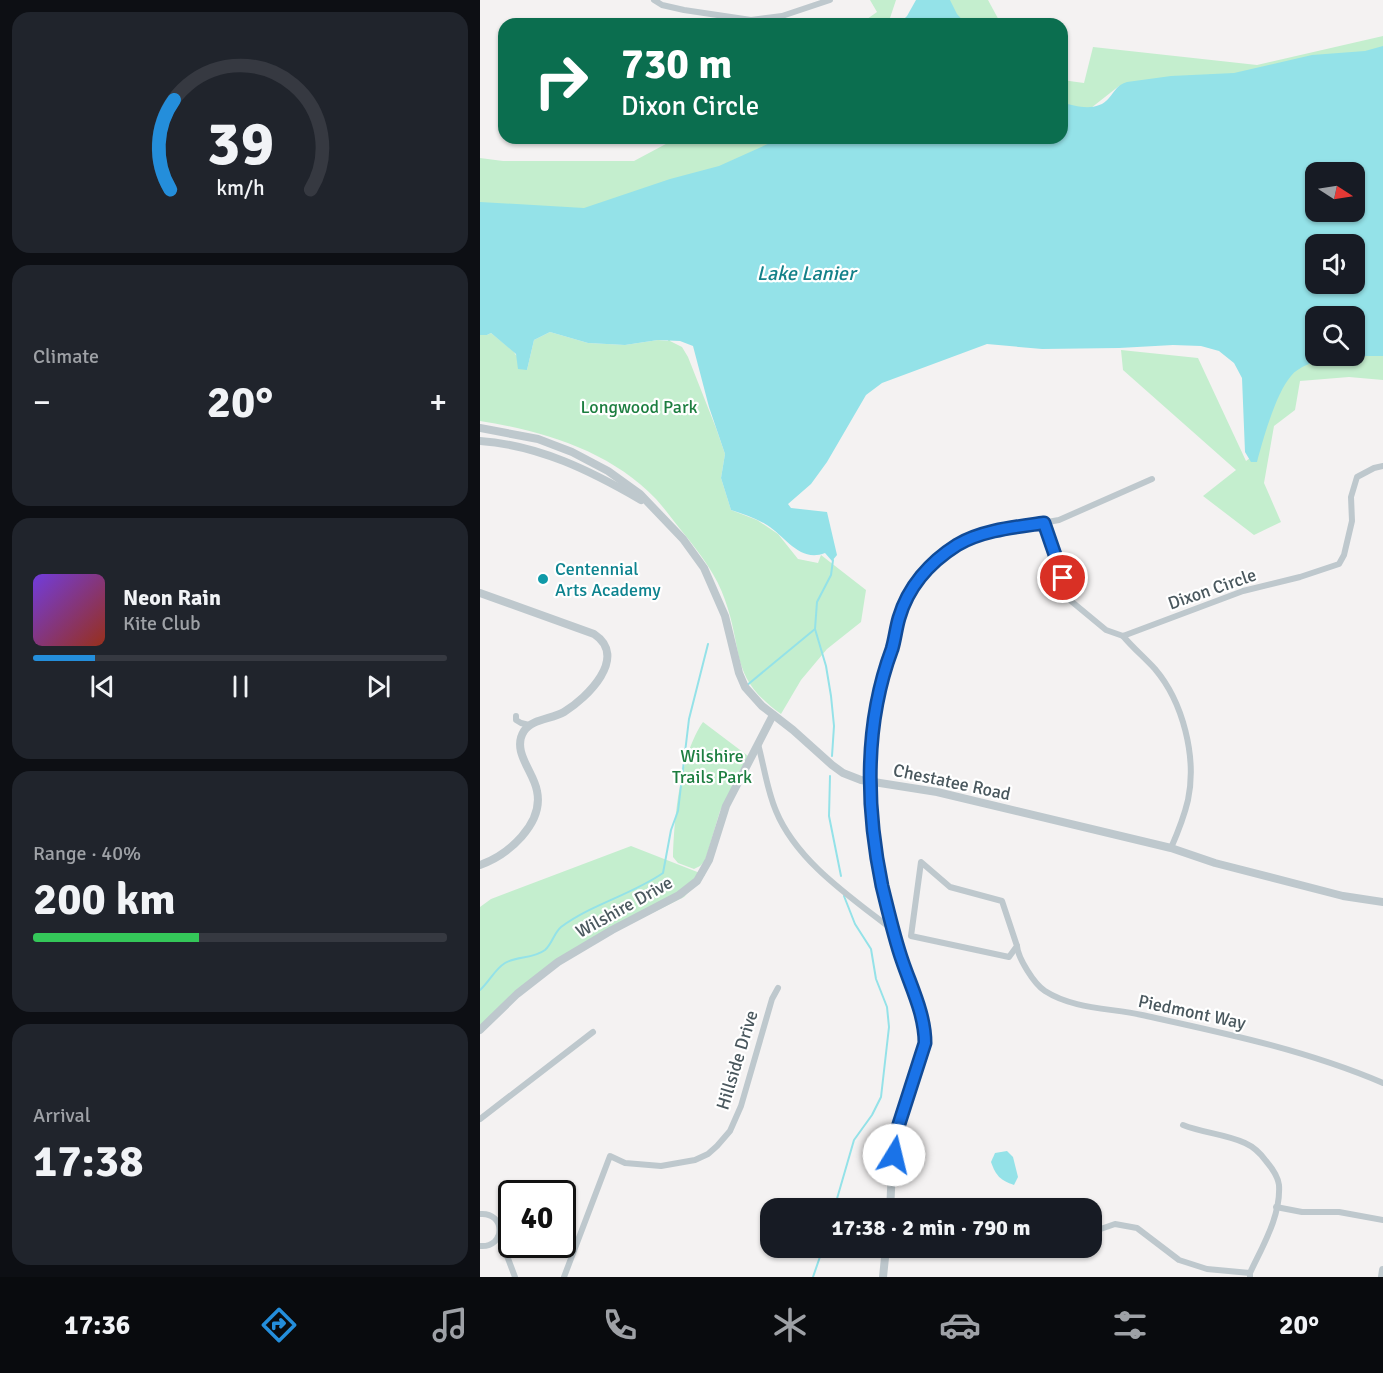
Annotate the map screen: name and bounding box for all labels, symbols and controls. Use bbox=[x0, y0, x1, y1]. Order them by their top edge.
text: 730 m bbox=[621, 39, 732, 90]
icon: right bbox=[522, 42, 600, 120]
text: Dixon Circle bbox=[621, 90, 759, 123]
text: 39 bbox=[206, 105, 274, 182]
north arrow bbox=[1305, 162, 1365, 222]
map controls bbox=[1305, 162, 1365, 366]
text: km/h bbox=[216, 175, 264, 201]
button: sound bbox=[1305, 234, 1365, 294]
water label: Lake Lanier bbox=[757, 261, 858, 286]
button: search bbox=[1305, 306, 1365, 366]
text: Climate bbox=[33, 344, 99, 369]
text: 20° bbox=[207, 375, 273, 430]
text: − bbox=[33, 382, 51, 423]
text: + bbox=[429, 382, 447, 423]
park label: Longwood Park bbox=[580, 396, 698, 418]
pin bbox=[1037, 552, 1088, 603]
place label: Centennial Arts Academy bbox=[555, 558, 661, 601]
icon: arrive bbox=[1046, 561, 1079, 594]
street label: Dixon Circle bbox=[1165, 564, 1259, 614]
marker: Centennial Arts Academy bbox=[536, 572, 550, 586]
text: Neon Rain bbox=[123, 584, 221, 611]
text: Kite Club bbox=[123, 611, 201, 636]
icon: previous bbox=[86, 670, 119, 703]
icon: pause bbox=[224, 670, 257, 703]
icon: next bbox=[362, 670, 395, 703]
park label: Wilshire Trails Park bbox=[672, 745, 752, 788]
street label: Chestatee Road bbox=[891, 759, 1013, 805]
text: Range · 40% bbox=[33, 841, 141, 866]
street label: Wilshire Drive bbox=[572, 871, 676, 943]
text: 200 km bbox=[33, 872, 176, 927]
street label: Piedmont Way bbox=[1136, 990, 1248, 1034]
street label: Hillside Drive bbox=[711, 1008, 763, 1112]
text: Arrival bbox=[33, 1103, 91, 1128]
position arrow bbox=[862, 1123, 926, 1187]
text: 17:38 bbox=[33, 1134, 143, 1189]
speed limit sign: 40 bbox=[498, 1180, 576, 1258]
text: 17:38 · 2 min · 790 m bbox=[831, 1214, 1031, 1241]
icon: directions bbox=[258, 1304, 300, 1346]
icon: music bbox=[429, 1304, 471, 1346]
icon: phone bbox=[599, 1304, 641, 1346]
icon: climate bbox=[769, 1304, 811, 1346]
icon: car bbox=[939, 1304, 981, 1346]
icon: filters bbox=[1109, 1304, 1151, 1346]
text: 17:36 bbox=[64, 1309, 130, 1342]
text: 20° bbox=[1279, 1309, 1319, 1342]

